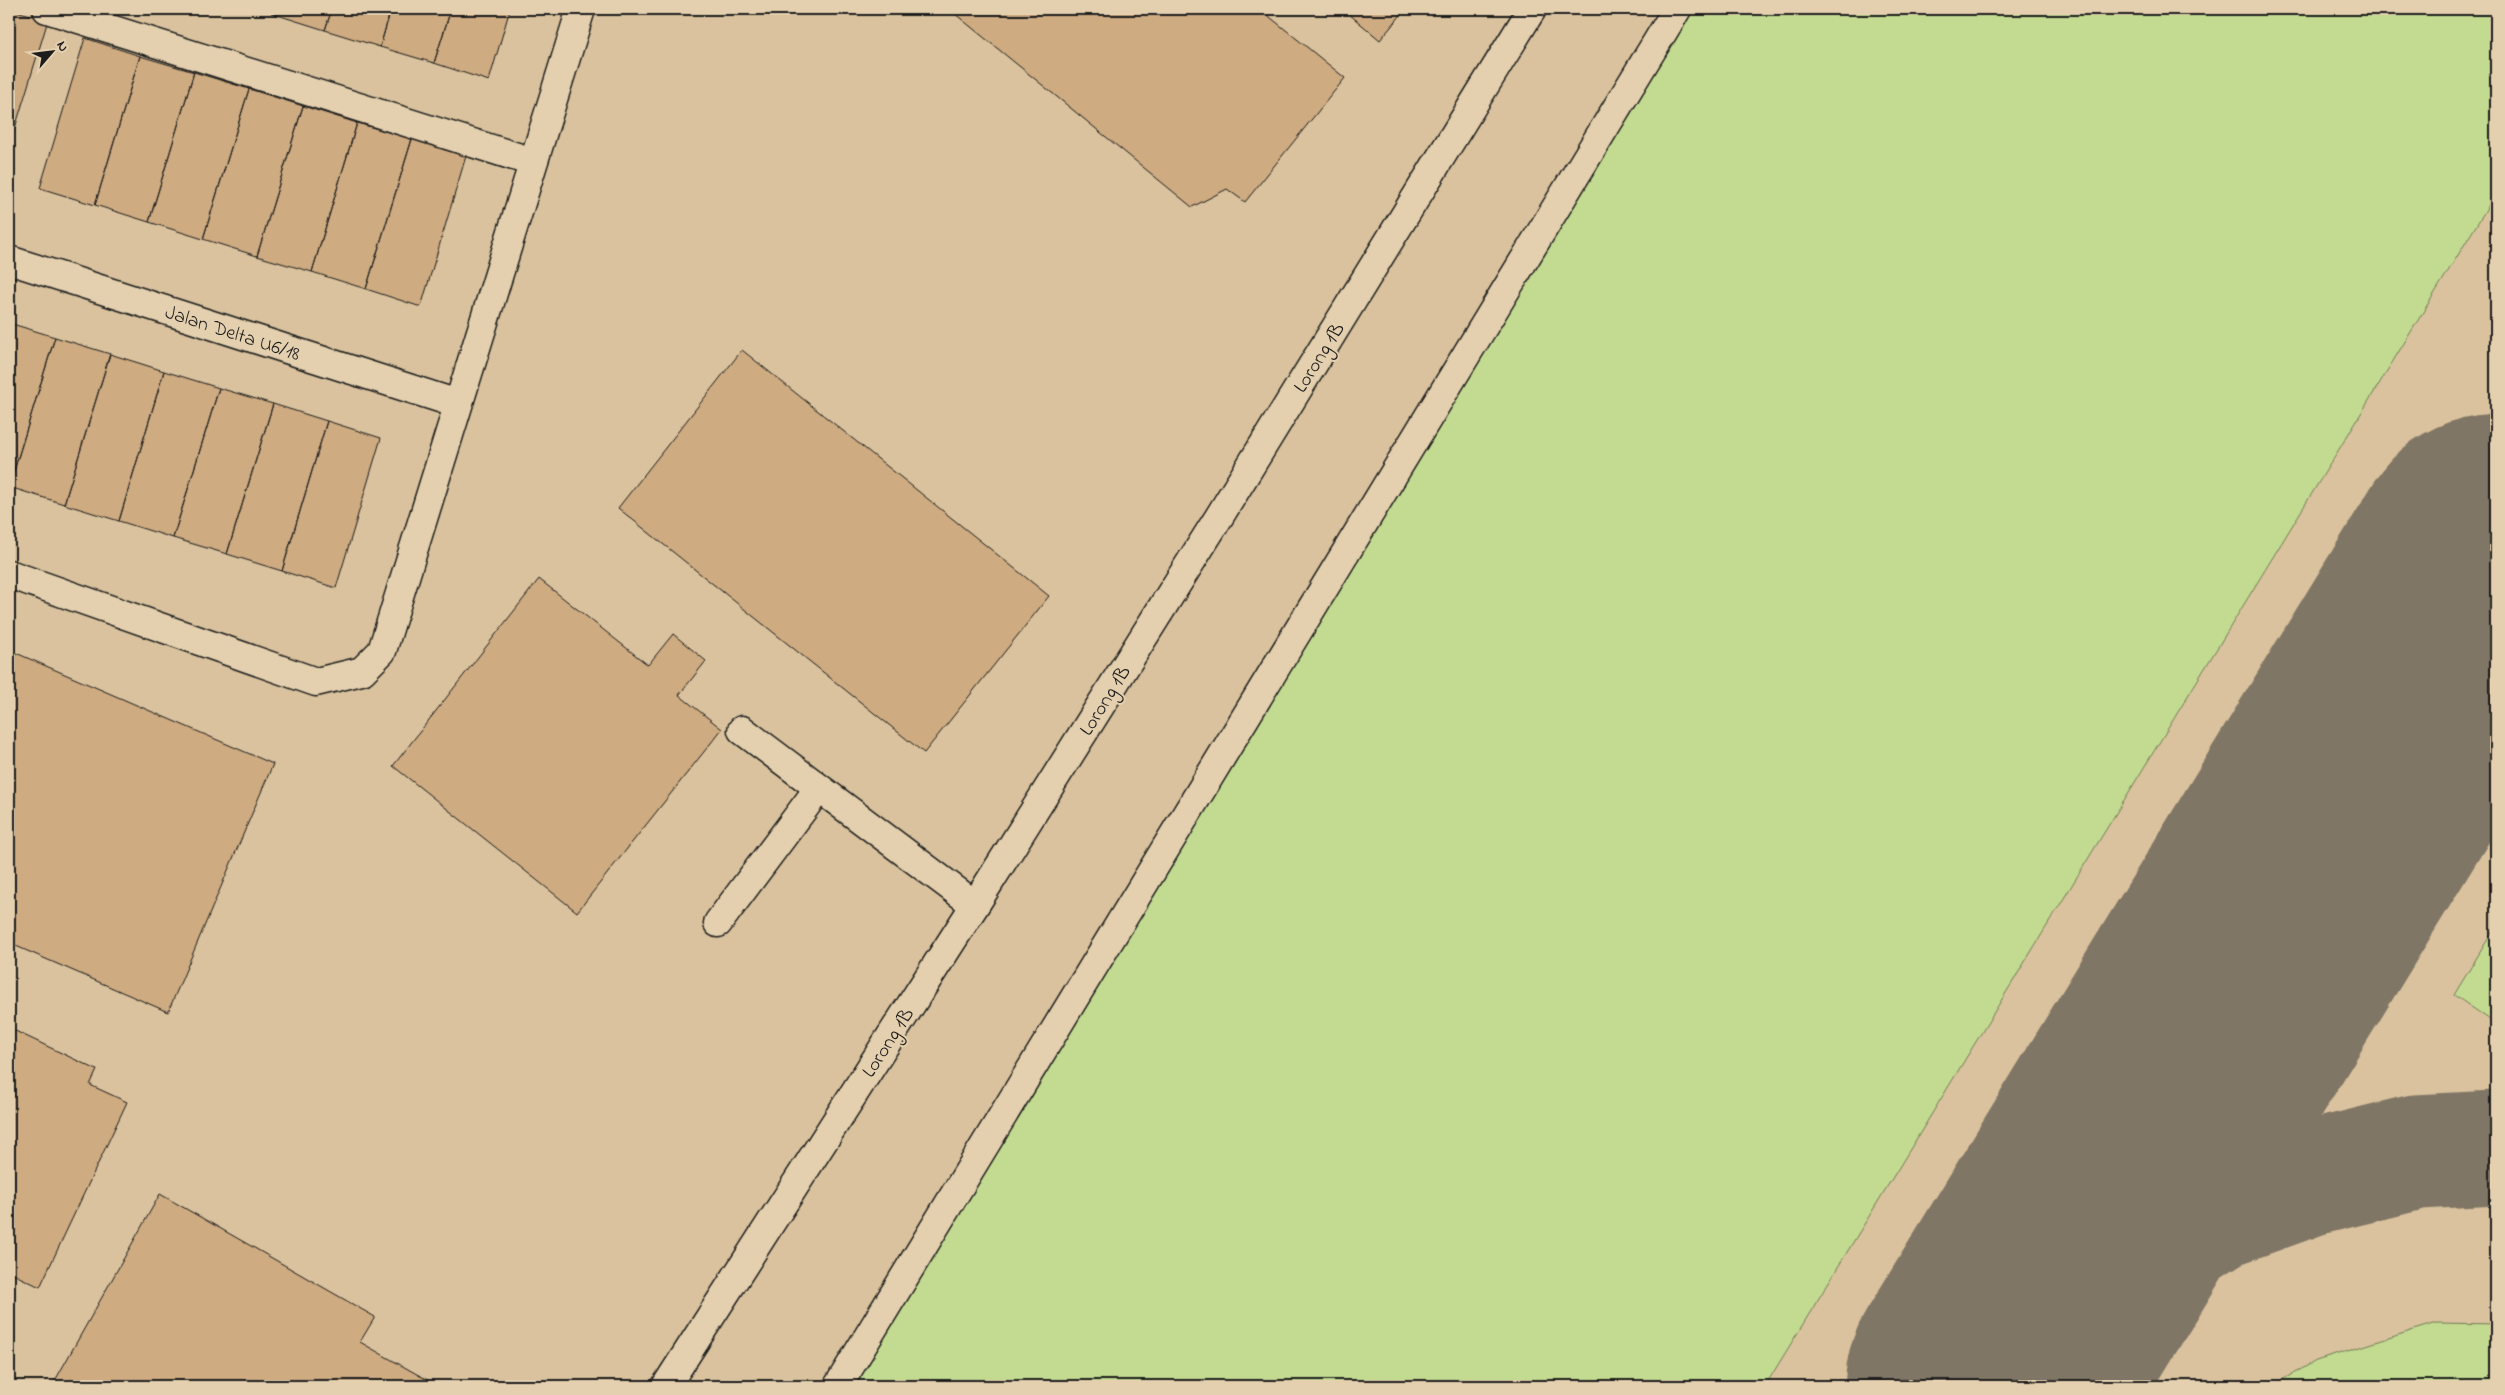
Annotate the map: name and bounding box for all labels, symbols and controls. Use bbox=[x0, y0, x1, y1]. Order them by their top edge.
north arrow bbox=[28, 28, 78, 78]
text: N bbox=[51, 37, 74, 56]
street label: Jalan Delta U6/18 bbox=[161, 299, 304, 370]
street label: Lorong 1B bbox=[1287, 318, 1354, 400]
street label: Lorong 1B bbox=[1073, 661, 1140, 743]
street label: Lorong 1B bbox=[856, 1003, 923, 1085]

